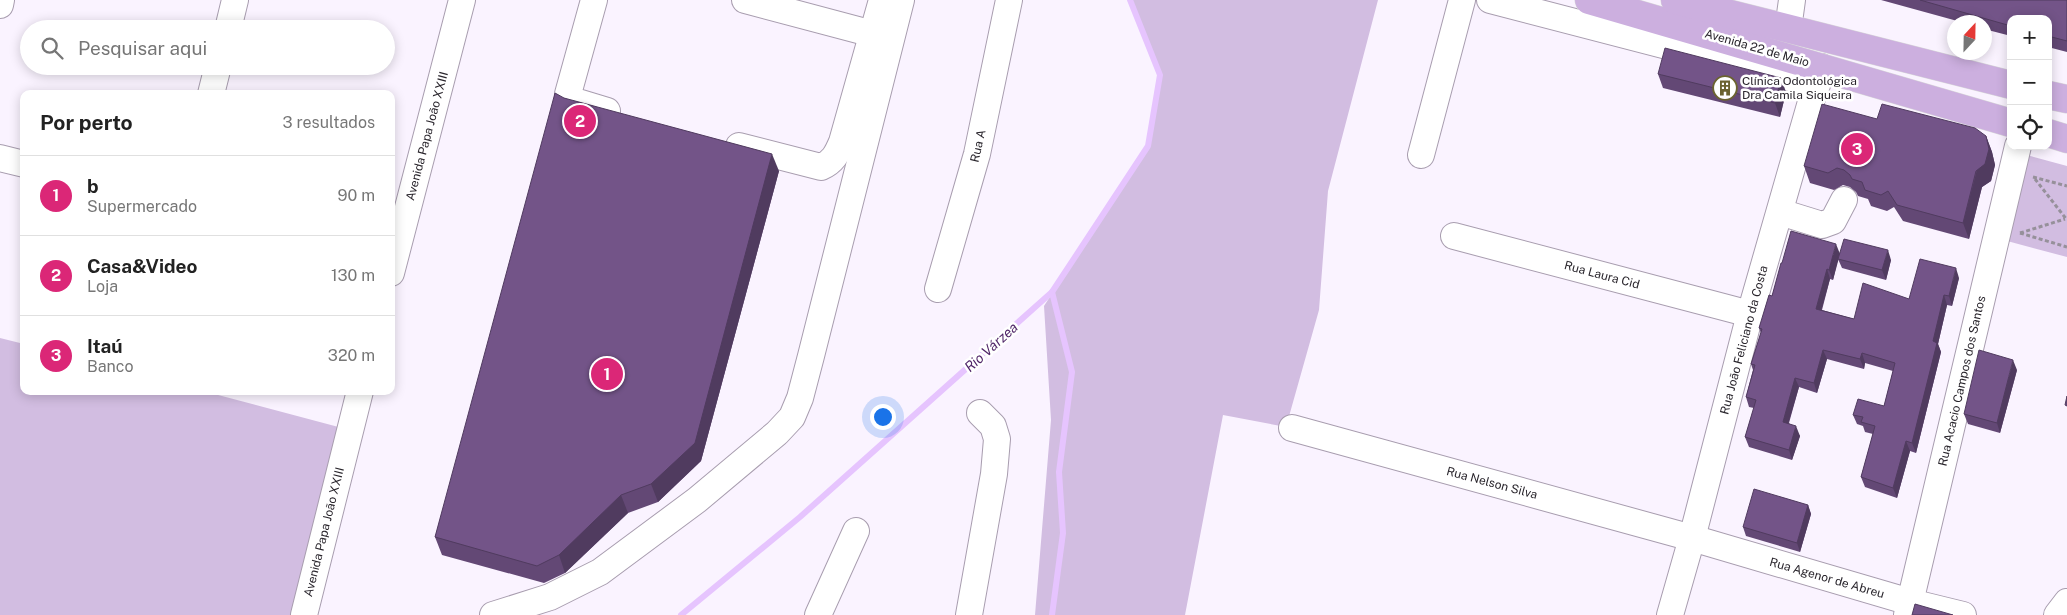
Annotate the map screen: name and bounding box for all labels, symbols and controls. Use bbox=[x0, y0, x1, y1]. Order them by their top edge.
north arrow bbox=[1947, 15, 1992, 60]
map controls bbox=[2007, 15, 2052, 150]
button: + bbox=[2007, 15, 2052, 60]
search box bbox=[20, 20, 395, 75]
street label: Avenida 22 de Maio bbox=[1703, 26, 1811, 70]
icon: search bbox=[38, 34, 66, 62]
text: Pesquisar aqui bbox=[78, 37, 207, 59]
button: − bbox=[2007, 60, 2052, 105]
street label: Avenida Papa João XXIII bbox=[403, 70, 451, 202]
place label: Clínica Odontológica Dra Camila Siqueira bbox=[1742, 74, 1857, 102]
building icon: Clínica Odontológica Dra Camila Siqueira bbox=[1712, 75, 1738, 101]
pin: 2 bbox=[564, 102, 596, 140]
button: locate bbox=[2007, 105, 2052, 150]
text: Por perto bbox=[40, 110, 133, 135]
text: 3 resultados bbox=[283, 113, 375, 132]
street label: Rua A bbox=[967, 128, 989, 164]
pin: 3 bbox=[1841, 130, 1873, 168]
text: b bbox=[87, 175, 99, 197]
text: 1 bbox=[53, 186, 59, 205]
text: 90 m bbox=[338, 186, 375, 205]
text: Supermercado bbox=[87, 197, 197, 216]
text: Casa&Video bbox=[87, 255, 198, 277]
street label: Rua Laura Cid bbox=[1563, 258, 1641, 292]
street label: Rua João Feliciano da Costa bbox=[1717, 264, 1771, 416]
text: 2 bbox=[51, 266, 61, 285]
text: 130 m bbox=[331, 266, 375, 285]
text: Loja bbox=[87, 277, 118, 296]
street label: Rua Acacio Campos dos Santos bbox=[1936, 294, 1988, 468]
water label: Rio Várzea bbox=[961, 319, 1021, 375]
text: Itaú bbox=[87, 335, 123, 357]
text: 3 bbox=[51, 346, 61, 365]
text: 320 m bbox=[328, 346, 375, 365]
pin: 1 bbox=[591, 355, 623, 393]
text: Banco bbox=[87, 357, 134, 376]
your location bbox=[870, 404, 896, 430]
street label: Rua Nelson Silva bbox=[1445, 464, 1539, 502]
street label: Avenida Papa João XXIII bbox=[301, 466, 347, 598]
street label: Rua Agenor de Abreu bbox=[1768, 555, 1886, 601]

